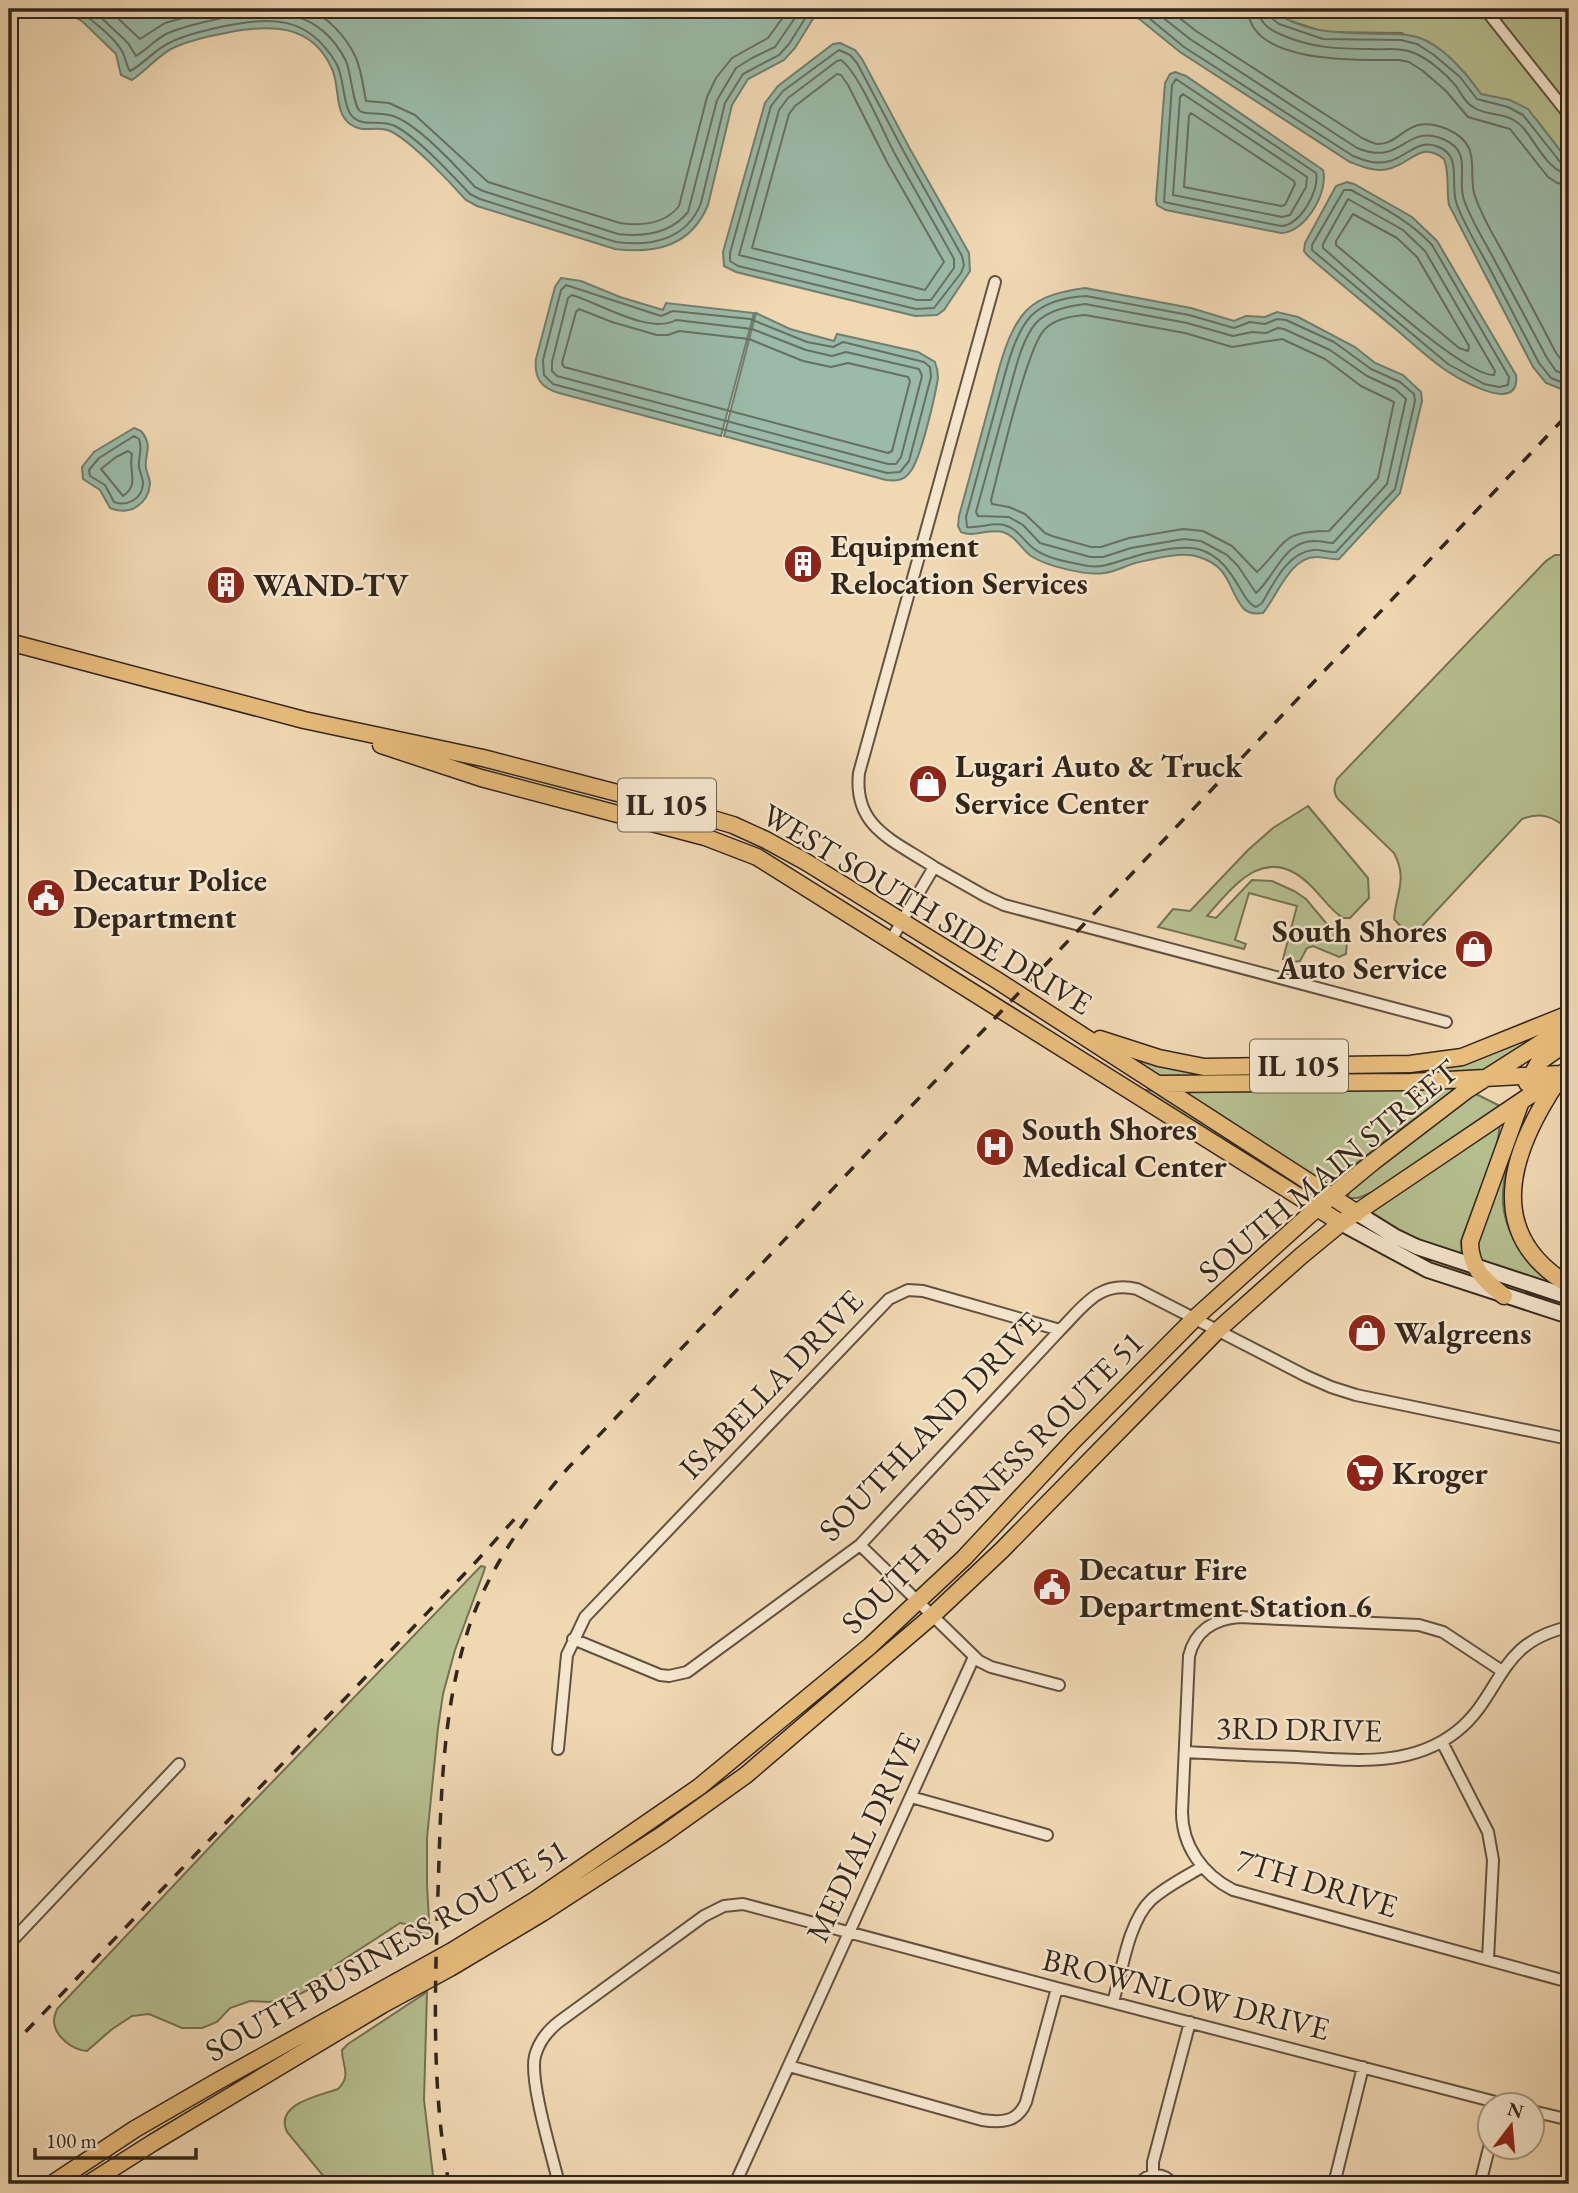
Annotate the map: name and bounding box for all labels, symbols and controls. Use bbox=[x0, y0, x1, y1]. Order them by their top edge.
place label: Equipment Relocation Services bbox=[830, 525, 1088, 604]
building icon: Equipment Relocation Services bbox=[782, 543, 824, 585]
building icon: WAND-TV bbox=[205, 564, 247, 606]
place label: WAND-TV bbox=[253, 564, 409, 606]
place label: Lugari Auto & Truck Service Center bbox=[955, 745, 1243, 824]
shop icon: Lugari Auto & Truck Service Center bbox=[907, 763, 949, 805]
road number: IL 105 bbox=[618, 778, 716, 832]
street label: WEST SOUTH SIDE DRIVE bbox=[754, 794, 1100, 1024]
place label: Decatur Police Department bbox=[73, 859, 267, 938]
public building icon: Decatur Police Department bbox=[25, 877, 67, 919]
place label: South Shores Auto Service bbox=[1272, 910, 1447, 989]
shop icon: South Shores Auto Service bbox=[1453, 928, 1495, 970]
road number: IL 105 bbox=[1250, 1040, 1348, 1092]
street label: SOUTH MAIN STREET bbox=[1189, 1049, 1467, 1292]
place label: South Shores Medical Center bbox=[1022, 1108, 1227, 1187]
hospital icon: South Shores Medical Center bbox=[974, 1126, 1016, 1168]
street label: ISABELLA DRIVE bbox=[670, 1280, 872, 1488]
street label: SOUTHLAND DRIVE bbox=[809, 1302, 1051, 1550]
shop icon: Walgreens bbox=[1346, 1312, 1388, 1354]
place label: Walgreens bbox=[1394, 1312, 1531, 1354]
street label: SOUTH BUSINESS ROUTE 51 bbox=[832, 1322, 1152, 1642]
supermarket icon: Kroger bbox=[1344, 1452, 1386, 1494]
place label: Kroger bbox=[1392, 1452, 1488, 1494]
place label: Decatur Fire Department Station 6 bbox=[1079, 1548, 1372, 1627]
public building icon: Decatur Fire Department Station 6 bbox=[1031, 1566, 1073, 1608]
street label: 3RD DRIVE bbox=[1216, 1707, 1382, 1751]
street label: MEDIAL DRIVE bbox=[796, 1725, 930, 1949]
street label: SOUTH BUSINESS ROUTE 51 bbox=[197, 1829, 575, 2071]
street label: 7TH DRIVE bbox=[1231, 1839, 1403, 1927]
street label: BROWNLOW DRIVE bbox=[1038, 1938, 1334, 2050]
north arrow bbox=[1476, 2092, 1546, 2162]
text: N bbox=[1505, 2096, 1527, 2124]
scale bar bbox=[35, 2116, 196, 2160]
text: 100 m bbox=[46, 2127, 97, 2154]

